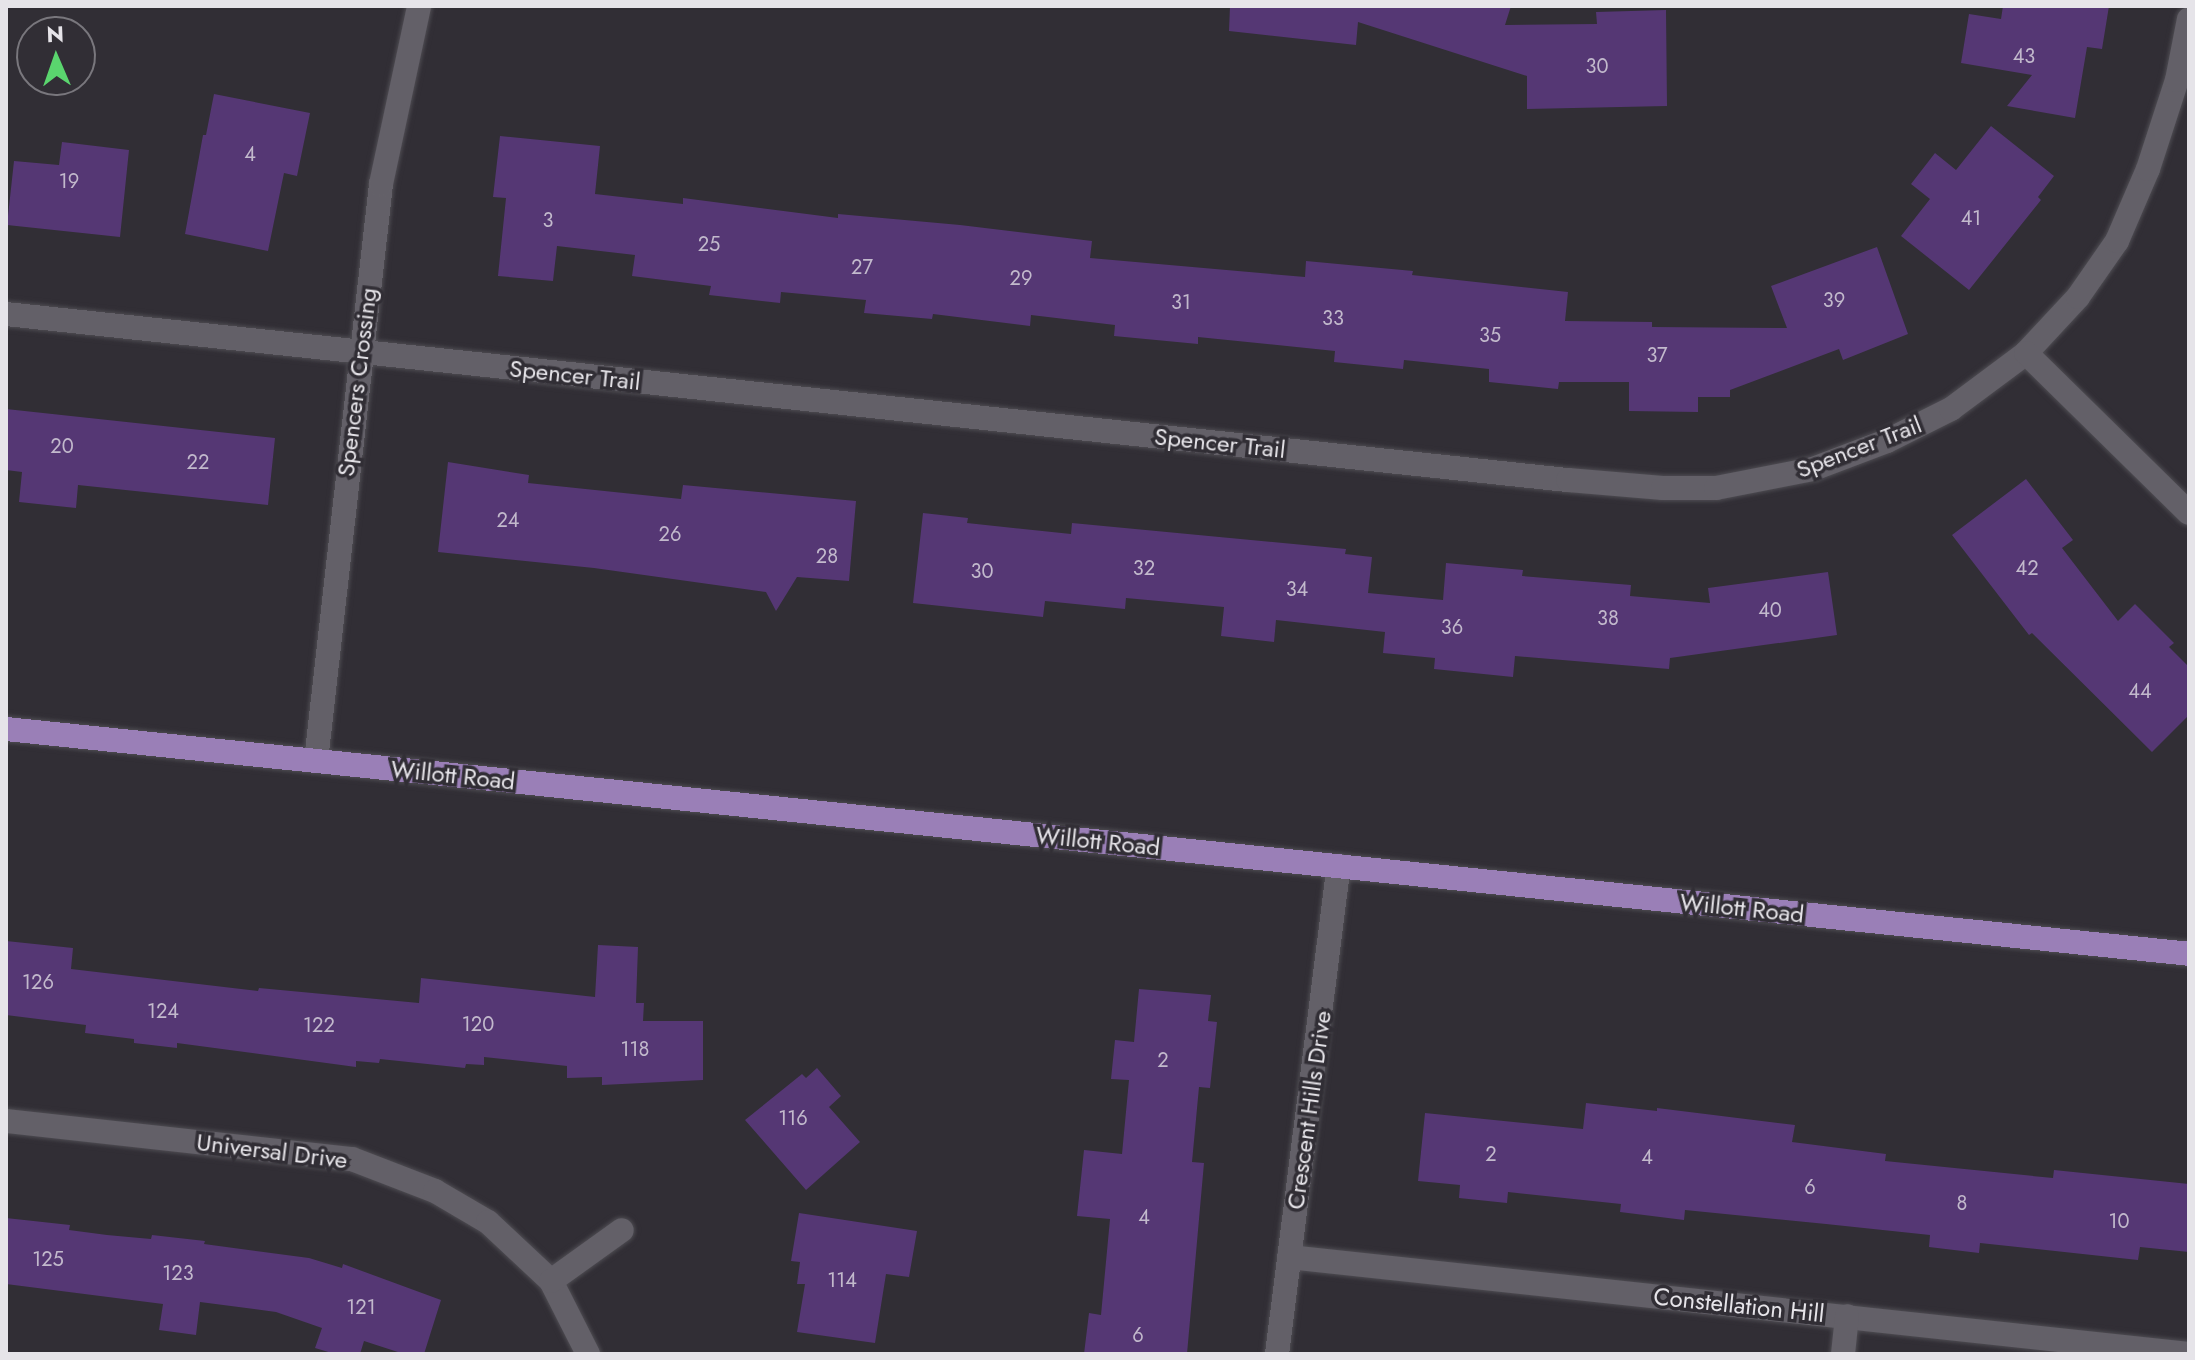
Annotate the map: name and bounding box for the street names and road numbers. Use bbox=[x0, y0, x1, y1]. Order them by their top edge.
street label: Spencers Crossing bbox=[331, 286, 383, 478]
street label: Spencer Trail bbox=[508, 354, 642, 396]
street label: Spencer Trail bbox=[1792, 410, 1926, 484]
street label: Spencer Trail bbox=[1153, 422, 1287, 464]
street label: Willott Road bbox=[390, 754, 516, 796]
street label: Willott Road bbox=[1035, 820, 1161, 862]
street label: Willott Road bbox=[1679, 887, 1805, 929]
street label: Crescent Hills Drive bbox=[1281, 1009, 1337, 1211]
street label: Universal Drive bbox=[195, 1127, 349, 1175]
street label: Constellation Hill bbox=[1652, 1282, 1826, 1328]

